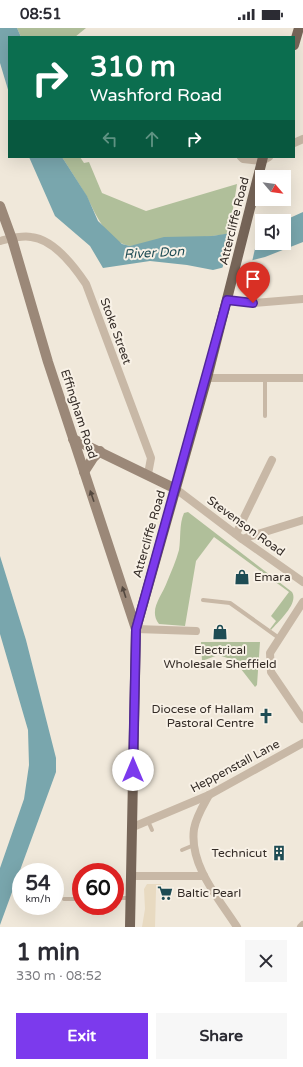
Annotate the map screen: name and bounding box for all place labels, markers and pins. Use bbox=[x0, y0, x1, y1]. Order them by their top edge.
pin bbox=[236, 262, 270, 303]
shop icon: Emara bbox=[233, 568, 251, 586]
place label: Emara bbox=[254, 570, 291, 584]
shop icon: Electrical Wholesale Sheffield bbox=[211, 623, 229, 641]
place label: Electrical Wholesale Sheffield bbox=[163, 643, 277, 671]
place label: Diocese of Hallam Pastoral Centre bbox=[152, 702, 254, 730]
church icon: Diocese of Hallam Pastoral Centre bbox=[257, 707, 275, 725]
building icon: Technicut bbox=[270, 844, 288, 862]
place label: Technicut bbox=[211, 846, 267, 860]
supermarket icon: Baltic Pearl bbox=[156, 884, 174, 902]
place label: Baltic Pearl bbox=[177, 886, 241, 900]

